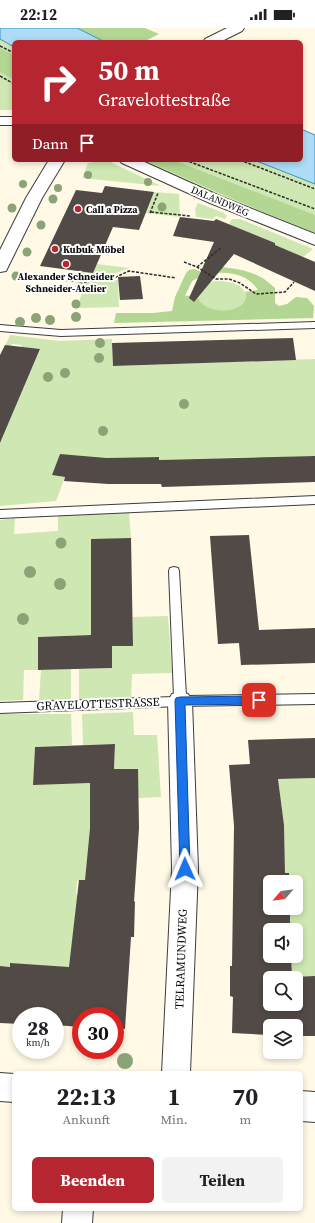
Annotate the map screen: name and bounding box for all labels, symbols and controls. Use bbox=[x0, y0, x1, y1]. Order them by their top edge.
text: 22:12 bbox=[20, 4, 57, 25]
text: 50 m bbox=[98, 51, 160, 89]
icon: right bbox=[32, 56, 84, 108]
text: Gravelottestraße bbox=[98, 87, 230, 112]
icon: arrive bbox=[76, 132, 98, 154]
text: Dann bbox=[32, 133, 68, 154]
street label: DALANDWEG bbox=[189, 183, 251, 219]
place label: Call a Pizza bbox=[86, 203, 138, 216]
marker: Call a Pizza bbox=[73, 204, 83, 214]
place label: Kubuk Möbel bbox=[63, 243, 125, 256]
marker: Kubuk Möbel bbox=[50, 244, 60, 254]
marker: Alexander Schneider Schneider-Atelier bbox=[61, 259, 71, 269]
place label: Alexander Schneider Schneider-Atelier bbox=[18, 270, 115, 295]
pin bbox=[242, 683, 276, 717]
icon: arrive bbox=[248, 689, 270, 711]
street label: GRAVELOTTESTRASSE bbox=[36, 694, 160, 714]
position arrow bbox=[164, 848, 206, 890]
north arrow bbox=[263, 875, 303, 915]
map controls bbox=[263, 875, 303, 1059]
street label: TELRAMUNDWEG bbox=[171, 909, 191, 1009]
button: sound bbox=[263, 923, 303, 963]
button: search bbox=[263, 971, 303, 1011]
speed limit sign: 30 bbox=[72, 1007, 124, 1059]
text: 28 bbox=[27, 1014, 49, 1042]
button: layers bbox=[263, 1019, 303, 1059]
text: km/h bbox=[26, 1036, 50, 1049]
text: 22:13 bbox=[57, 1080, 116, 1113]
text: 1 bbox=[168, 1080, 181, 1113]
text: 70 bbox=[232, 1080, 258, 1113]
text: Ankunft bbox=[62, 1111, 110, 1128]
text: Min. bbox=[160, 1111, 188, 1128]
text: m bbox=[240, 1111, 251, 1128]
button: Beenden bbox=[32, 1157, 154, 1203]
button: Teilen bbox=[162, 1157, 283, 1203]

